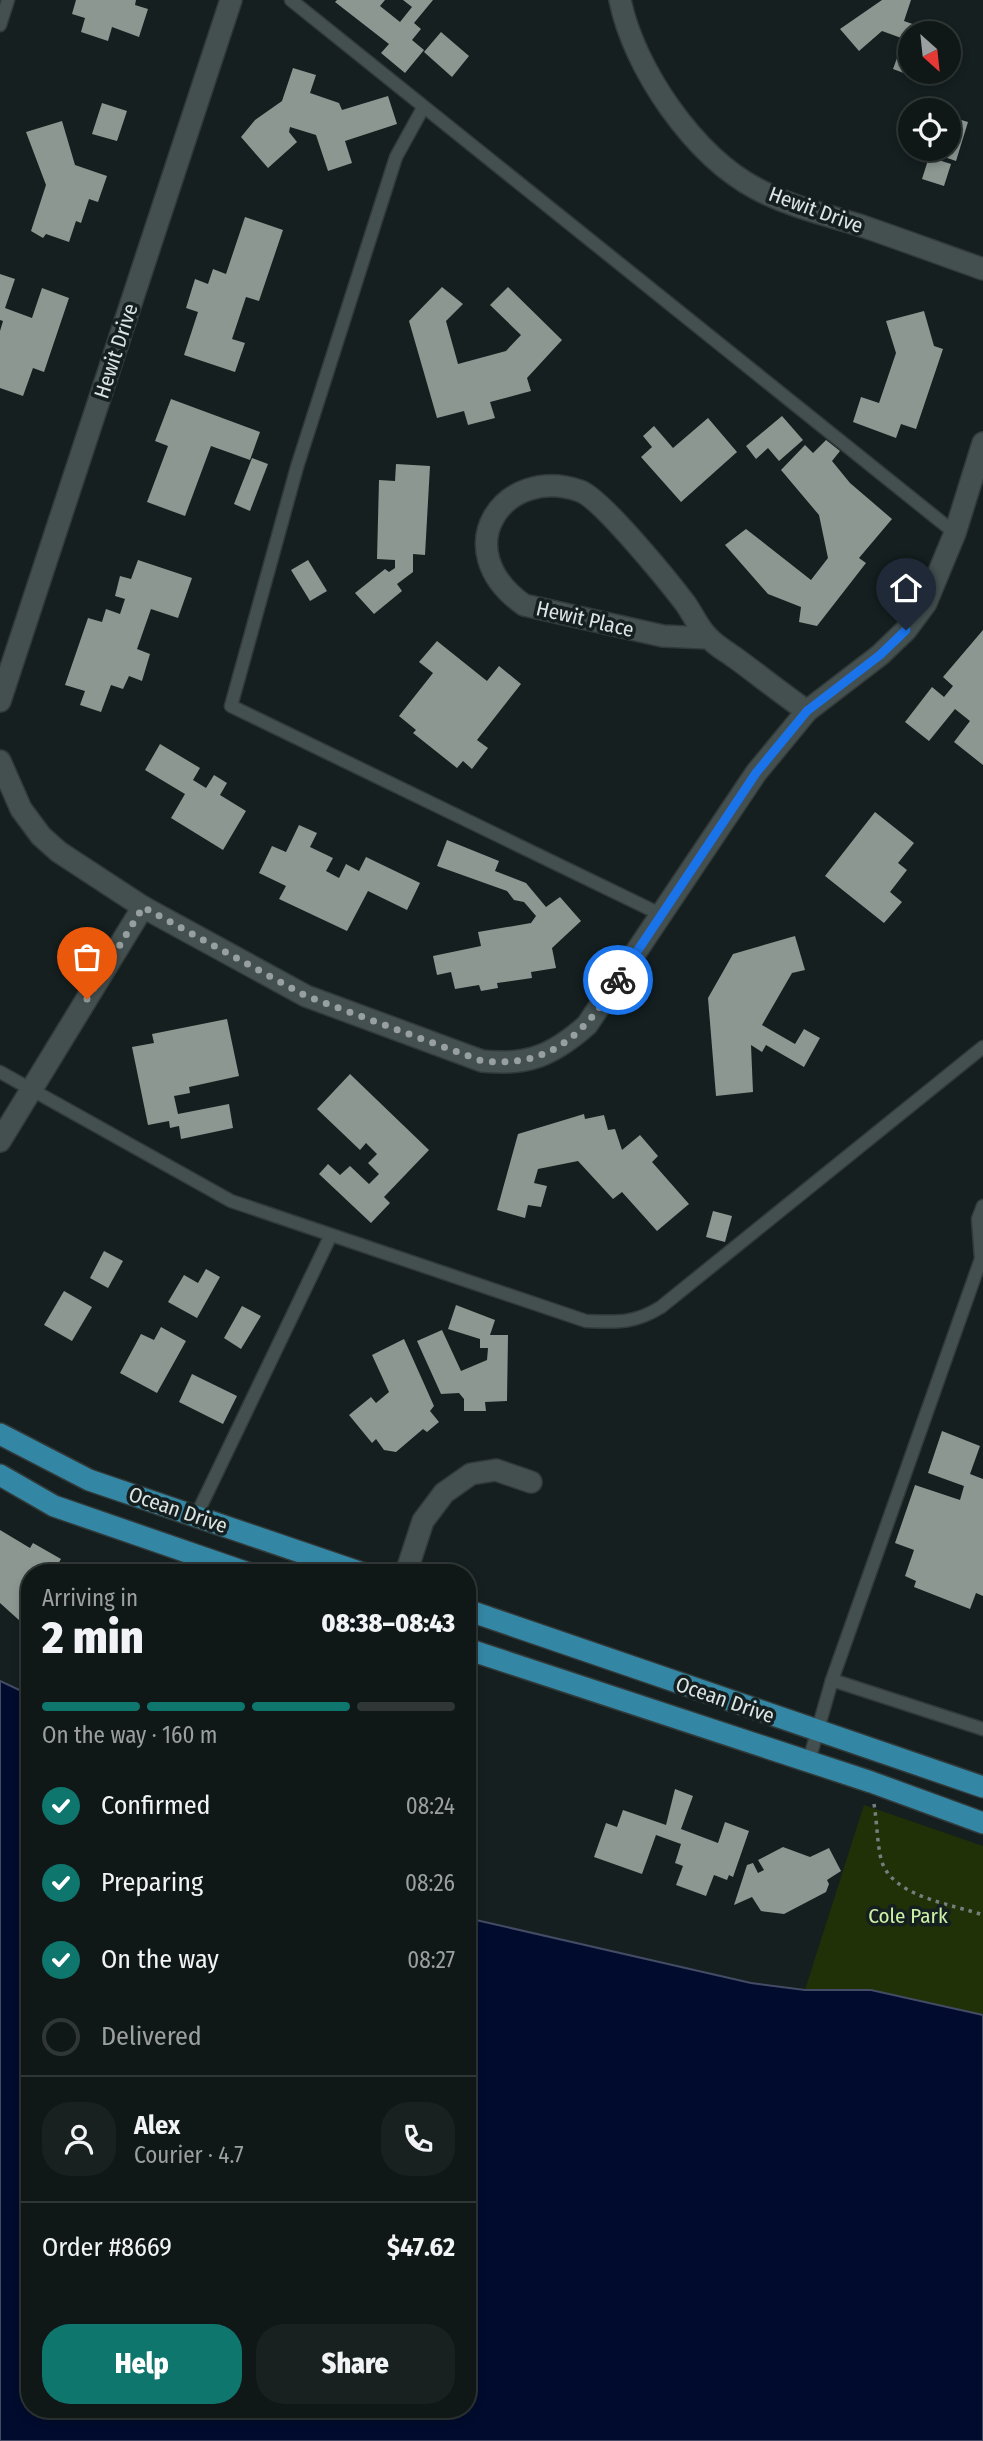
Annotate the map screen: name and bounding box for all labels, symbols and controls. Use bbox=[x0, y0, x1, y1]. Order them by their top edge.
north arrow bbox=[898, 21, 961, 84]
map controls bbox=[898, 21, 961, 161]
button: locate bbox=[898, 98, 961, 161]
street label: Hewit Drive bbox=[765, 181, 867, 239]
street label: Hewit Drive bbox=[88, 300, 144, 402]
pin bbox=[876, 558, 936, 630]
icon: home bbox=[887, 569, 925, 607]
street label: Hewit Place bbox=[534, 595, 636, 643]
pin bbox=[57, 927, 117, 999]
icon: bag bbox=[68, 938, 106, 976]
courier bbox=[583, 945, 653, 1015]
icon: bike bbox=[599, 961, 637, 999]
street label: Ocean Drive bbox=[125, 1481, 231, 1539]
text: Arriving in bbox=[42, 1584, 138, 1612]
text: 08:38–08:43 bbox=[321, 1608, 455, 1639]
text: 2 min bbox=[42, 1610, 144, 1665]
street label: Ocean Drive bbox=[672, 1671, 778, 1729]
text: On the way · 160 m bbox=[42, 1721, 217, 1749]
icon: check bbox=[42, 1787, 80, 1825]
text: Confirmed bbox=[101, 1790, 211, 1821]
text: 08:24 bbox=[406, 1792, 455, 1820]
icon: check bbox=[42, 1864, 80, 1902]
text: Preparing bbox=[101, 1867, 203, 1898]
text: 08:26 bbox=[405, 1869, 455, 1897]
park label: Cole Park bbox=[868, 1903, 948, 1929]
icon: check bbox=[42, 1941, 80, 1979]
text: On the way bbox=[101, 1944, 219, 1975]
text: 08:27 bbox=[407, 1946, 455, 1974]
text: Delivered bbox=[101, 2021, 202, 2052]
button: person bbox=[42, 2102, 116, 2176]
button: phone bbox=[381, 2102, 455, 2176]
text: Alex bbox=[134, 2110, 180, 2141]
text: Courier · 4.7 bbox=[134, 2141, 244, 2169]
text: Order #8669 bbox=[42, 2232, 172, 2263]
text: $47.62 bbox=[387, 2232, 455, 2263]
button: Help bbox=[42, 2324, 242, 2404]
button: Share bbox=[256, 2324, 455, 2404]

